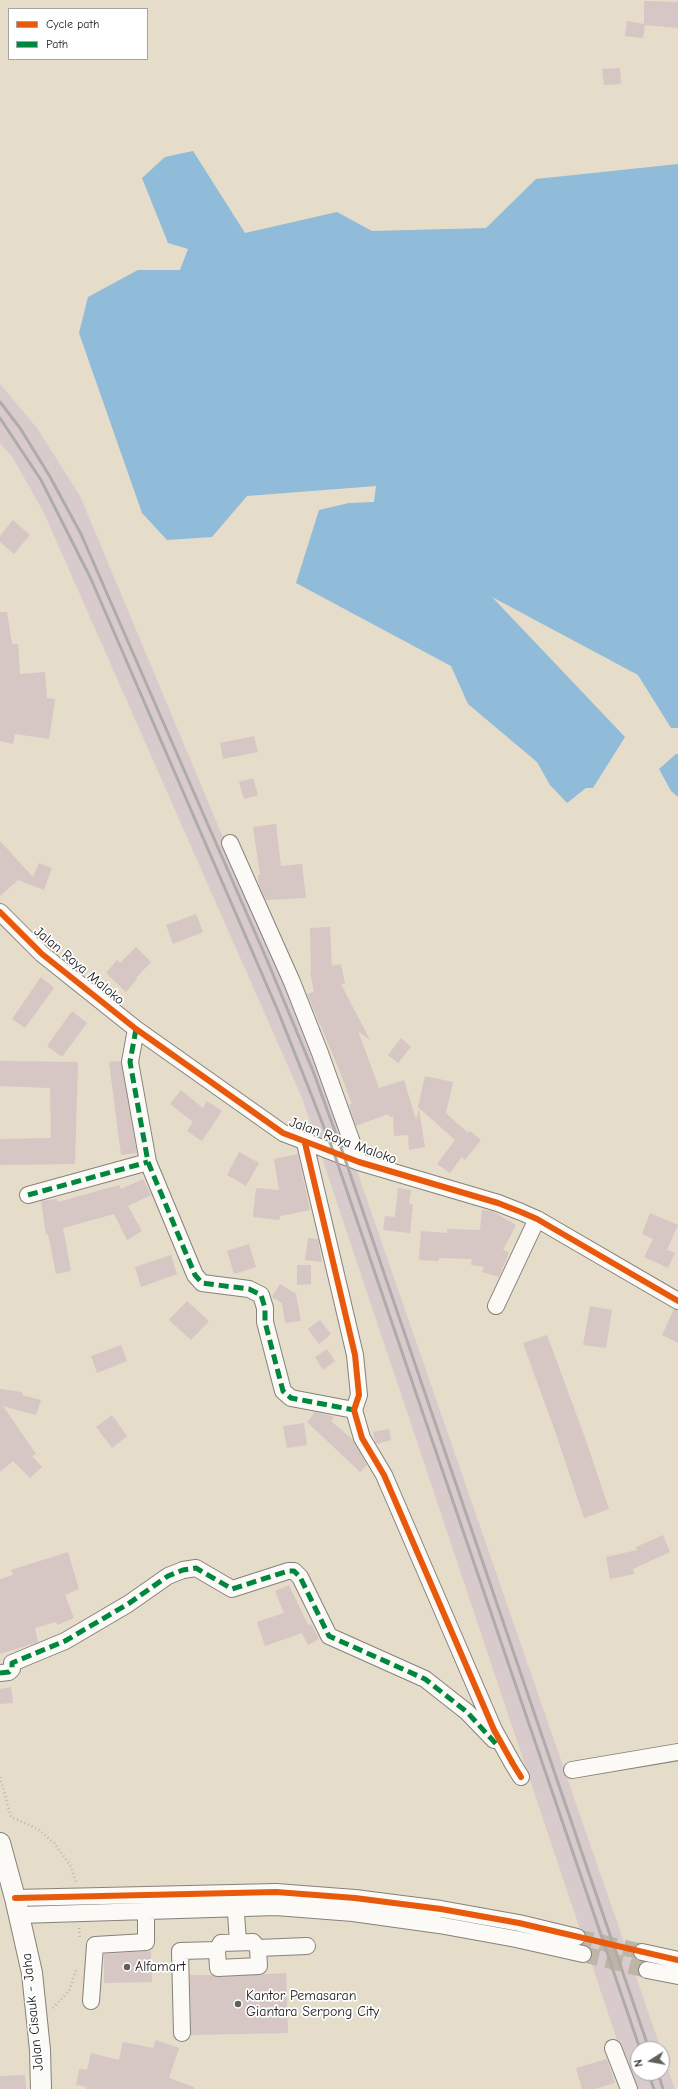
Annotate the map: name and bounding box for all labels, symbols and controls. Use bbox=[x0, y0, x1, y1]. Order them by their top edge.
legend bbox=[8, 8, 148, 60]
text: Cycle path bbox=[46, 17, 99, 31]
text: Path bbox=[46, 37, 68, 51]
street label: Jalan Raya Maloko bbox=[30, 923, 128, 1009]
street label: Jalan Raya Maloko bbox=[287, 1114, 399, 1168]
street label: Jalan Cisauk - Jaha bbox=[18, 1952, 48, 2072]
place label: Alfamart bbox=[135, 1959, 185, 1975]
marker: Alfamart bbox=[122, 1962, 132, 1972]
place label: Kantor Pemasaran Giantara Serpong City bbox=[246, 1988, 379, 2020]
marker: Kantor Pemasaran Giantara Serpong City bbox=[233, 1999, 243, 2009]
north arrow bbox=[630, 2041, 670, 2081]
text: N bbox=[632, 2058, 646, 2068]

